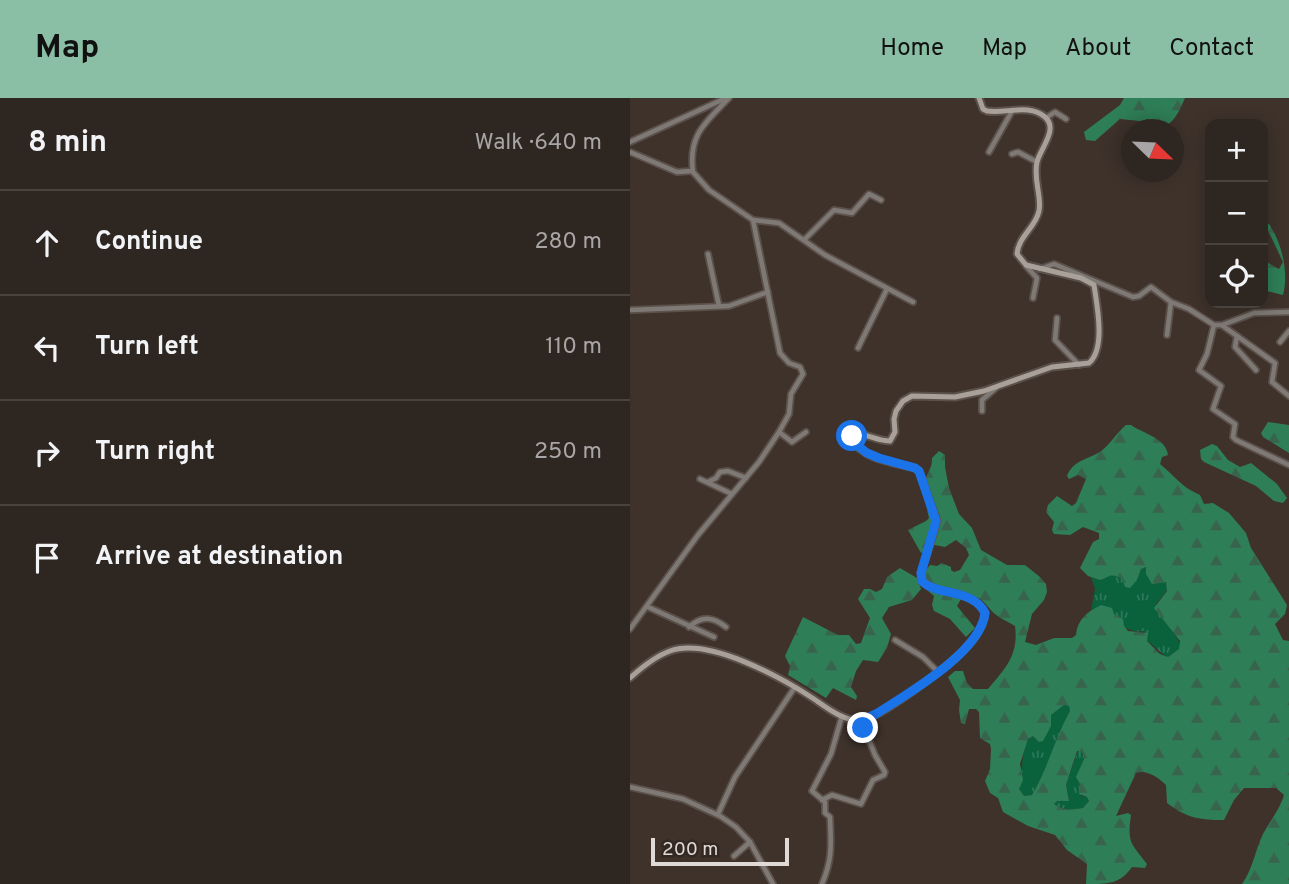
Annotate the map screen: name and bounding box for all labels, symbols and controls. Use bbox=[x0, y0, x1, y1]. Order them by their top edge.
text: Map bbox=[35, 28, 99, 70]
text: Home bbox=[880, 34, 944, 64]
text: Map bbox=[982, 34, 1027, 64]
text: About bbox=[1065, 34, 1131, 64]
text: Contact bbox=[1169, 34, 1254, 64]
north arrow bbox=[1121, 119, 1184, 182]
map controls bbox=[1205, 119, 1268, 308]
button: + bbox=[1205, 119, 1268, 182]
text: 8 min bbox=[28, 125, 107, 162]
text: Walk · 640 m bbox=[474, 129, 602, 158]
button: − bbox=[1205, 182, 1268, 245]
icon: ahead bbox=[28, 224, 66, 262]
text: Continue bbox=[95, 226, 203, 259]
text: 280 m bbox=[534, 228, 602, 257]
button: locate bbox=[1205, 245, 1268, 308]
icon: left bbox=[28, 329, 66, 367]
text: Turn left bbox=[95, 331, 199, 364]
text: 110 m bbox=[545, 333, 602, 362]
route start bbox=[836, 420, 867, 451]
icon: right bbox=[28, 434, 66, 472]
text: Turn right bbox=[95, 436, 215, 469]
text: 250 m bbox=[534, 438, 602, 467]
icon: arrive bbox=[28, 539, 66, 577]
text: Arrive at destination bbox=[95, 541, 343, 574]
route end bbox=[847, 712, 878, 743]
scale bar bbox=[651, 835, 789, 867]
text: 200 m bbox=[662, 838, 718, 862]

